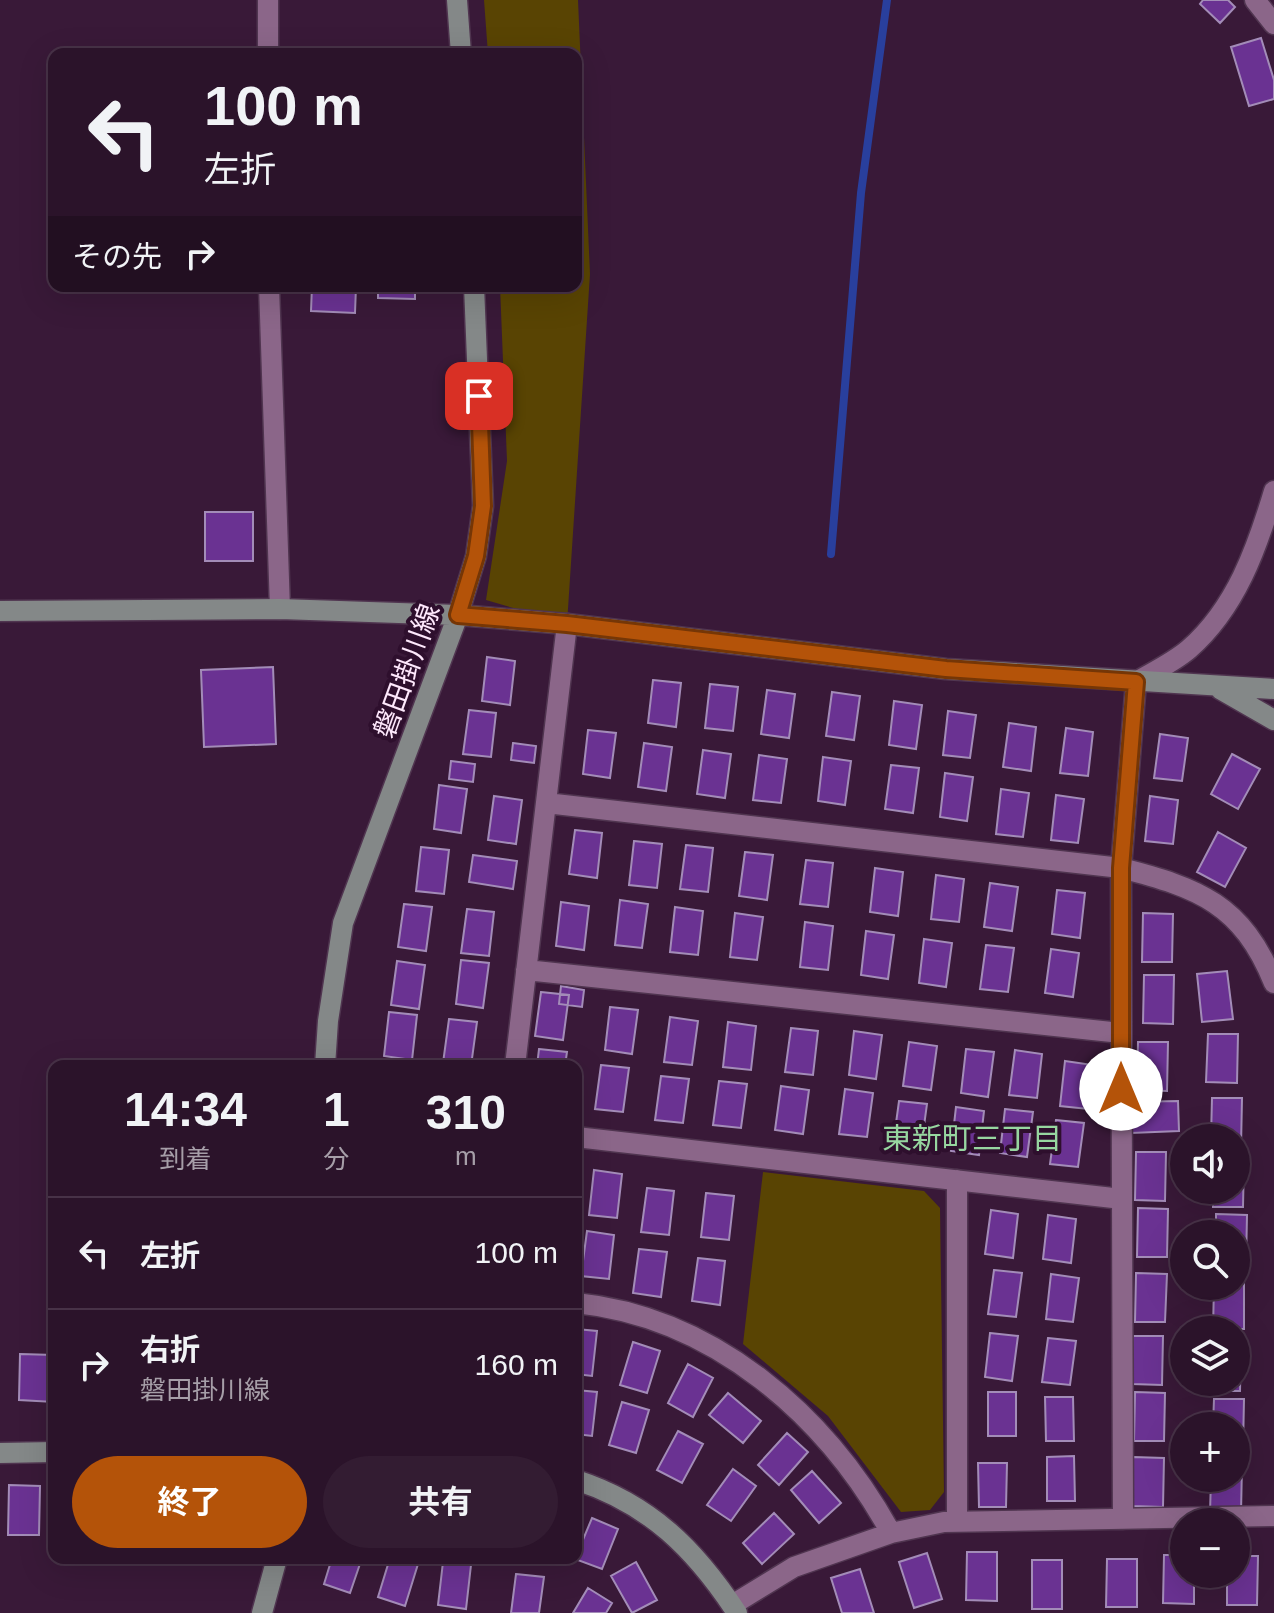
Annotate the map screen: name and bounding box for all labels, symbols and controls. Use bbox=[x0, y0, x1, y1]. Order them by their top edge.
text: 100 m bbox=[204, 74, 363, 137]
icon: left bbox=[72, 80, 176, 184]
text: 左折 bbox=[204, 149, 276, 190]
icon: right bbox=[178, 232, 222, 276]
text: その先 bbox=[72, 240, 162, 273]
pin bbox=[445, 362, 513, 430]
icon: arrive bbox=[457, 374, 501, 418]
street label: 磐田掛川線 bbox=[368, 600, 446, 742]
position arrow bbox=[1079, 1047, 1163, 1131]
text: 14:34 bbox=[124, 1083, 247, 1136]
text: 1 bbox=[323, 1083, 350, 1136]
text: 310 bbox=[426, 1086, 506, 1139]
district label: 東新町三丁目 bbox=[882, 1122, 1062, 1155]
map controls bbox=[1170, 1124, 1250, 1588]
button: sound bbox=[1170, 1124, 1250, 1204]
text: m bbox=[455, 1141, 477, 1171]
text: 到着 bbox=[159, 1144, 212, 1174]
text: 分 bbox=[323, 1144, 349, 1174]
button: search bbox=[1170, 1220, 1250, 1300]
icon: left bbox=[72, 1231, 116, 1275]
text: 100 m bbox=[475, 1236, 558, 1269]
text: 左折 bbox=[140, 1239, 200, 1272]
button: layers bbox=[1170, 1316, 1250, 1396]
text: 右折 bbox=[140, 1333, 200, 1366]
icon: right bbox=[72, 1343, 116, 1387]
text: 160 m bbox=[475, 1348, 558, 1381]
text: 磐田掛川線 bbox=[140, 1375, 270, 1405]
button: + bbox=[1170, 1412, 1250, 1492]
button: 終了 bbox=[72, 1456, 307, 1548]
button: 共有 bbox=[323, 1456, 558, 1548]
button: − bbox=[1170, 1508, 1250, 1588]

